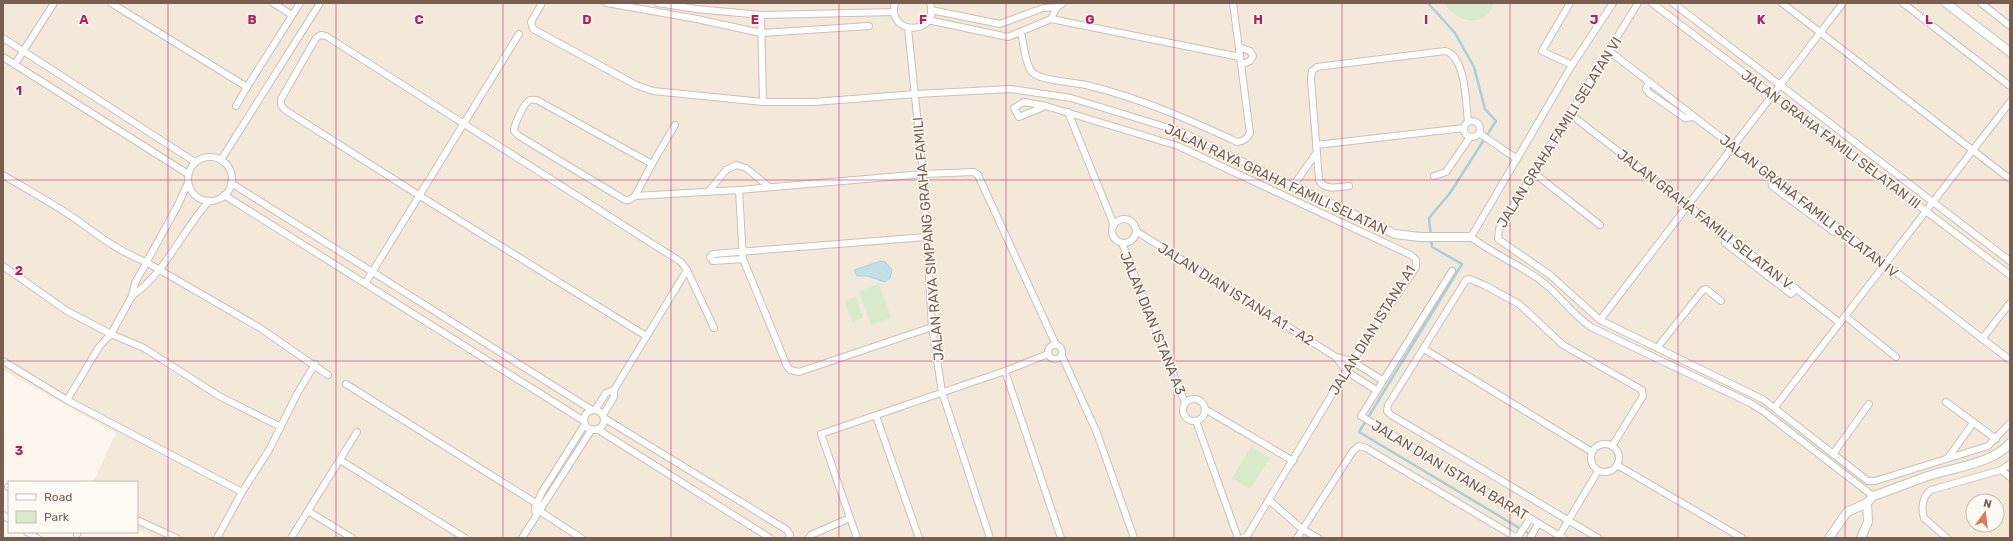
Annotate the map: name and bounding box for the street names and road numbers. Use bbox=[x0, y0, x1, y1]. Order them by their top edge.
street label: JALAN GRAHA FAMILI SELATAN VI bbox=[1493, 34, 1625, 231]
street label: JALAN GRAHA FAMILI SELATAN III bbox=[1738, 66, 1924, 213]
street label: JALAN RAYA SIMPANG GRAHA FAMILI bbox=[909, 116, 948, 362]
street label: JALAN RAYA GRAHA FAMILI SELATAN bbox=[1162, 120, 1390, 239]
street label: JALAN GRAHA FAMILI SELATAN IV bbox=[1716, 131, 1901, 281]
street label: JALAN GRAHA FAMILI SELATAN V bbox=[1614, 146, 1796, 293]
street label: JALAN DIAN ISTANA A1 - A2 bbox=[1155, 239, 1317, 350]
street label: JALAN DIAN ISTANA A3 bbox=[1116, 249, 1189, 397]
street label: JALAN DIAN ISTANA A1 bbox=[1325, 262, 1419, 398]
street label: JALAN DIAN ISTANA BARAT bbox=[1368, 417, 1531, 524]

